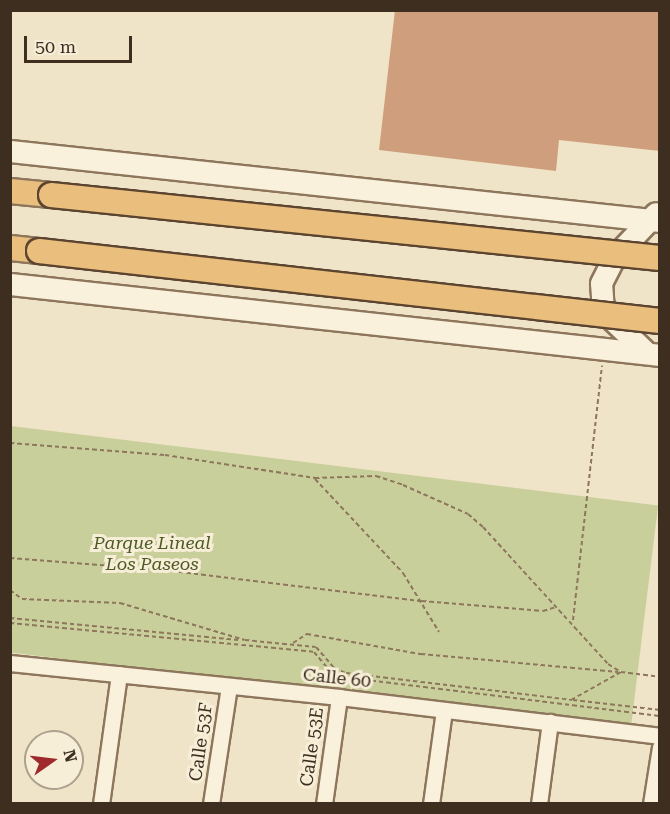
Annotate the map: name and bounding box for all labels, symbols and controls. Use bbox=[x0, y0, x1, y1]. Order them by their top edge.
scale bar bbox=[27, 24, 135, 62]
text: 50 m bbox=[35, 36, 76, 57]
park label: Parque Lineal Los Paseos bbox=[93, 533, 211, 576]
street label: Calle 60 bbox=[302, 664, 372, 692]
street label: Calle 53F bbox=[185, 701, 217, 783]
street label: Calle 53E bbox=[296, 706, 328, 788]
north arrow bbox=[24, 730, 84, 790]
text: N bbox=[59, 748, 81, 764]

